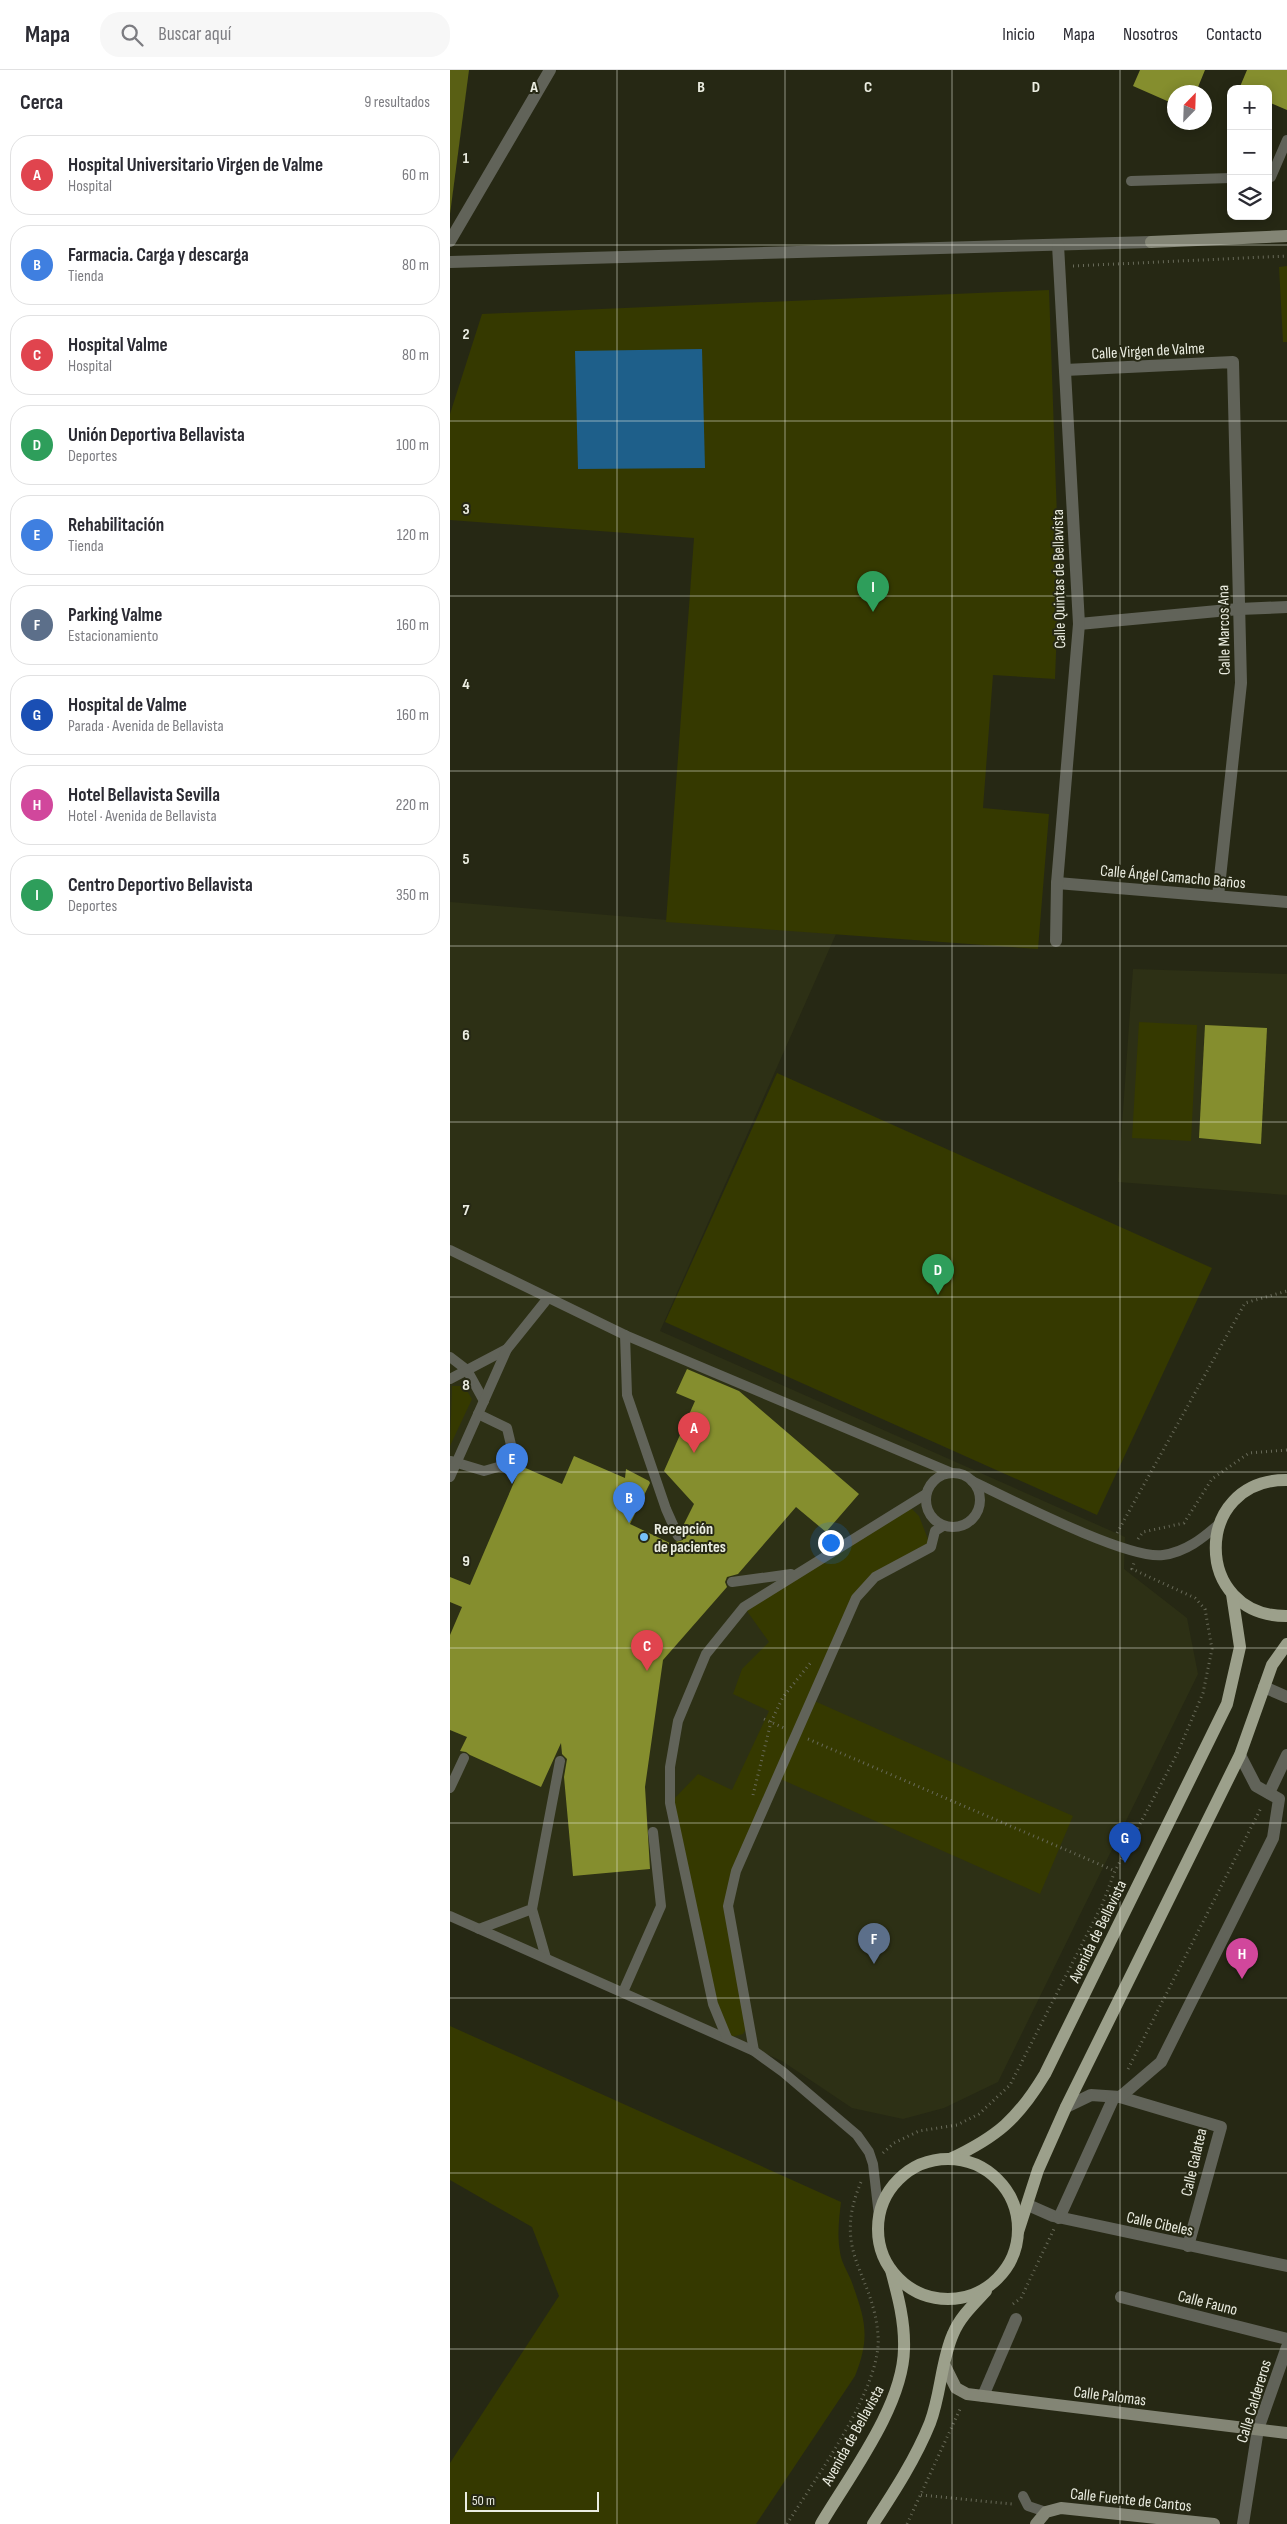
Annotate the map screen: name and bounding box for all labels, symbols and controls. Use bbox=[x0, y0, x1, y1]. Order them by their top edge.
search box bbox=[100, 12, 450, 57]
text: Mapa bbox=[25, 20, 70, 49]
icon: search bbox=[118, 21, 146, 49]
text: Buscar aquí bbox=[158, 23, 231, 46]
text: Inicio bbox=[1002, 24, 1035, 45]
text: Mapa bbox=[1063, 24, 1095, 45]
text: Nosotros bbox=[1123, 24, 1178, 45]
text: Contacto bbox=[1206, 24, 1262, 45]
text: A bbox=[529, 78, 538, 97]
text: B bbox=[697, 78, 705, 97]
text: C bbox=[864, 78, 872, 97]
text: D bbox=[1032, 78, 1040, 97]
north arrow bbox=[1167, 85, 1212, 130]
map controls bbox=[1227, 85, 1272, 220]
button: + bbox=[1227, 85, 1272, 130]
text: Cerca bbox=[20, 90, 63, 115]
text: 9 resultados bbox=[364, 93, 430, 112]
button: − bbox=[1227, 130, 1272, 175]
text: 1 bbox=[463, 149, 470, 168]
text: Hospital Universitario Virgen de Valme bbox=[68, 154, 323, 177]
text: A bbox=[33, 166, 41, 185]
text: 60 m bbox=[402, 166, 429, 185]
button: layers bbox=[1227, 175, 1272, 220]
text: Hospital bbox=[68, 177, 112, 196]
text: Farmacia. Carga y descarga bbox=[68, 244, 249, 267]
text: B bbox=[33, 256, 41, 275]
text: 80 m bbox=[402, 256, 429, 275]
text: Tienda bbox=[68, 267, 104, 286]
text: 2 bbox=[462, 325, 470, 344]
text: Hospital Valme bbox=[68, 334, 168, 357]
street label: Calle Virgen de Valme bbox=[1091, 339, 1205, 364]
text: C bbox=[33, 346, 41, 365]
text: 80 m bbox=[402, 346, 429, 365]
text: Hospital bbox=[68, 357, 112, 376]
text: Unión Deportiva Bellavista bbox=[68, 424, 245, 447]
text: D bbox=[33, 436, 41, 455]
text: 100 m bbox=[396, 436, 429, 455]
text: Deportes bbox=[68, 447, 117, 466]
text: 3 bbox=[462, 500, 470, 519]
street label: Calle Quintas de Bellavista bbox=[1049, 509, 1070, 649]
text: Rehabilitación bbox=[68, 514, 164, 537]
text: E bbox=[34, 526, 40, 545]
text: 120 m bbox=[397, 526, 429, 545]
text: Tienda bbox=[68, 537, 104, 556]
pin: I bbox=[857, 571, 889, 612]
street label: Calle Marcos Ana bbox=[1214, 585, 1235, 675]
text: Parking Valme bbox=[68, 604, 162, 627]
text: F bbox=[34, 616, 40, 635]
text: 160 m bbox=[396, 616, 429, 635]
text: Estacionamiento bbox=[68, 627, 158, 646]
text: 4 bbox=[462, 675, 470, 694]
text: Hospital de Valme bbox=[68, 694, 187, 717]
text: G bbox=[33, 706, 41, 725]
text: 160 m bbox=[396, 706, 429, 725]
text: Parada · Avenida de Bellavista bbox=[68, 717, 224, 736]
text: Hotel Bellavista Sevilla bbox=[68, 784, 220, 807]
text: H bbox=[33, 796, 41, 815]
text: 220 m bbox=[396, 796, 429, 815]
text: Hotel · Avenida de Bellavista bbox=[68, 807, 217, 826]
text: 5 bbox=[462, 850, 470, 869]
street label: Calle Ángel Camacho Baños bbox=[1099, 862, 1247, 893]
text: Centro Deportivo Bellavista bbox=[68, 874, 253, 897]
text: I bbox=[35, 886, 39, 905]
text: 350 m bbox=[396, 886, 429, 905]
text: Deportes bbox=[68, 897, 117, 916]
text: 6 bbox=[462, 1026, 470, 1045]
text: 7 bbox=[463, 1201, 470, 1220]
pin: D bbox=[922, 1254, 954, 1295]
text: 8 bbox=[462, 1376, 470, 1395]
pin: A bbox=[678, 1412, 710, 1453]
pin: E bbox=[496, 1443, 528, 1484]
pin: B bbox=[613, 1482, 645, 1523]
place label: Recepción de pacientes bbox=[654, 1520, 726, 1557]
your location bbox=[818, 1530, 844, 1556]
marker: Recepción de pacientes bbox=[638, 1531, 650, 1543]
text: 9 bbox=[462, 1552, 470, 1571]
pin: C bbox=[631, 1630, 663, 1671]
pin: G bbox=[1109, 1822, 1141, 1863]
street label: Avenida de Bellavista bbox=[1065, 1877, 1131, 1987]
pin: F bbox=[858, 1923, 890, 1964]
pin: H bbox=[1226, 1938, 1258, 1979]
street label: Calle Galatea bbox=[1177, 2127, 1211, 2198]
street label: Calle Cibeles bbox=[1125, 2208, 1195, 2241]
street label: Calle Fauno bbox=[1176, 2287, 1239, 2320]
street label: Calle Caldereros bbox=[1233, 2357, 1276, 2445]
street label: Avenida de Bellavista bbox=[818, 2382, 889, 2490]
street label: Calle Palomas bbox=[1072, 2383, 1147, 2410]
street label: Calle Fuente de Cantos bbox=[1069, 2485, 1193, 2516]
scale bar bbox=[465, 2489, 599, 2512]
text: 50 m bbox=[472, 2492, 495, 2509]

